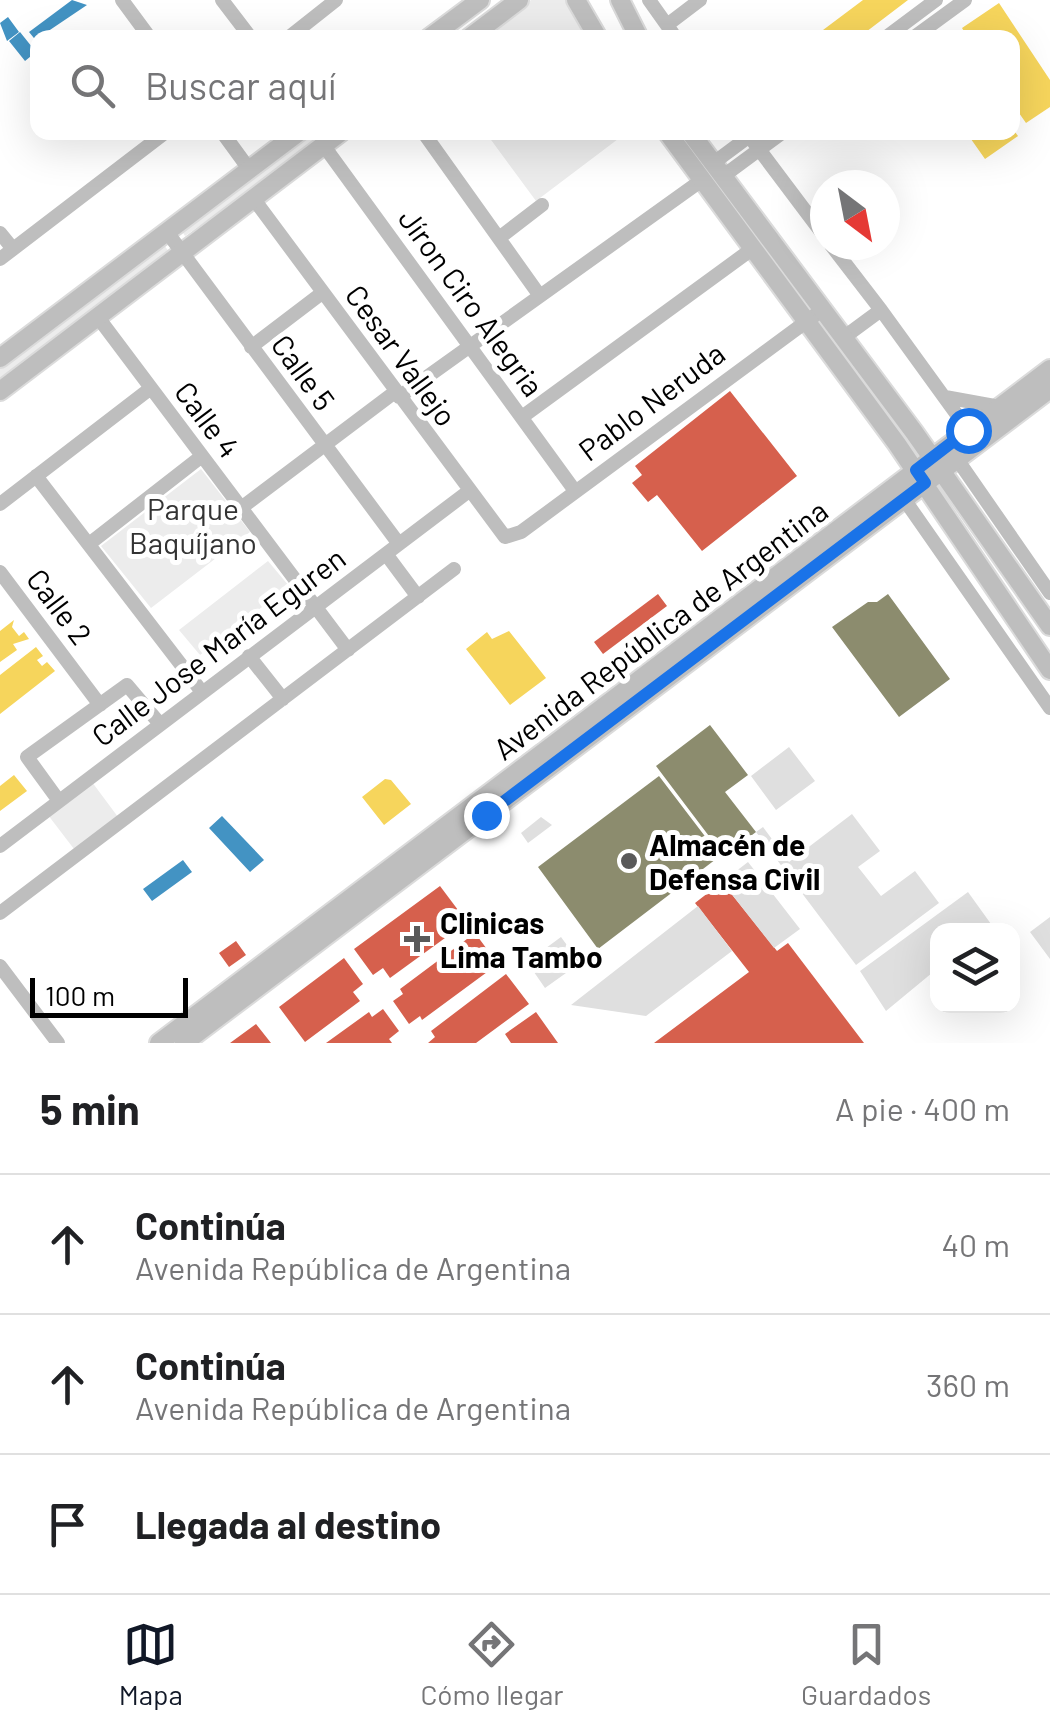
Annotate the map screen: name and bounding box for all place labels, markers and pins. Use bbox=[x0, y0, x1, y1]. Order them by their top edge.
place label: Almacén de Defensa Civil bbox=[649, 826, 820, 896]
marker: Almacén de Defensa Civil bbox=[618, 850, 640, 872]
place label: Clinicas Lima Tambo bbox=[440, 904, 603, 974]
marker: Clinicas Lima Tambo bbox=[404, 926, 430, 952]

